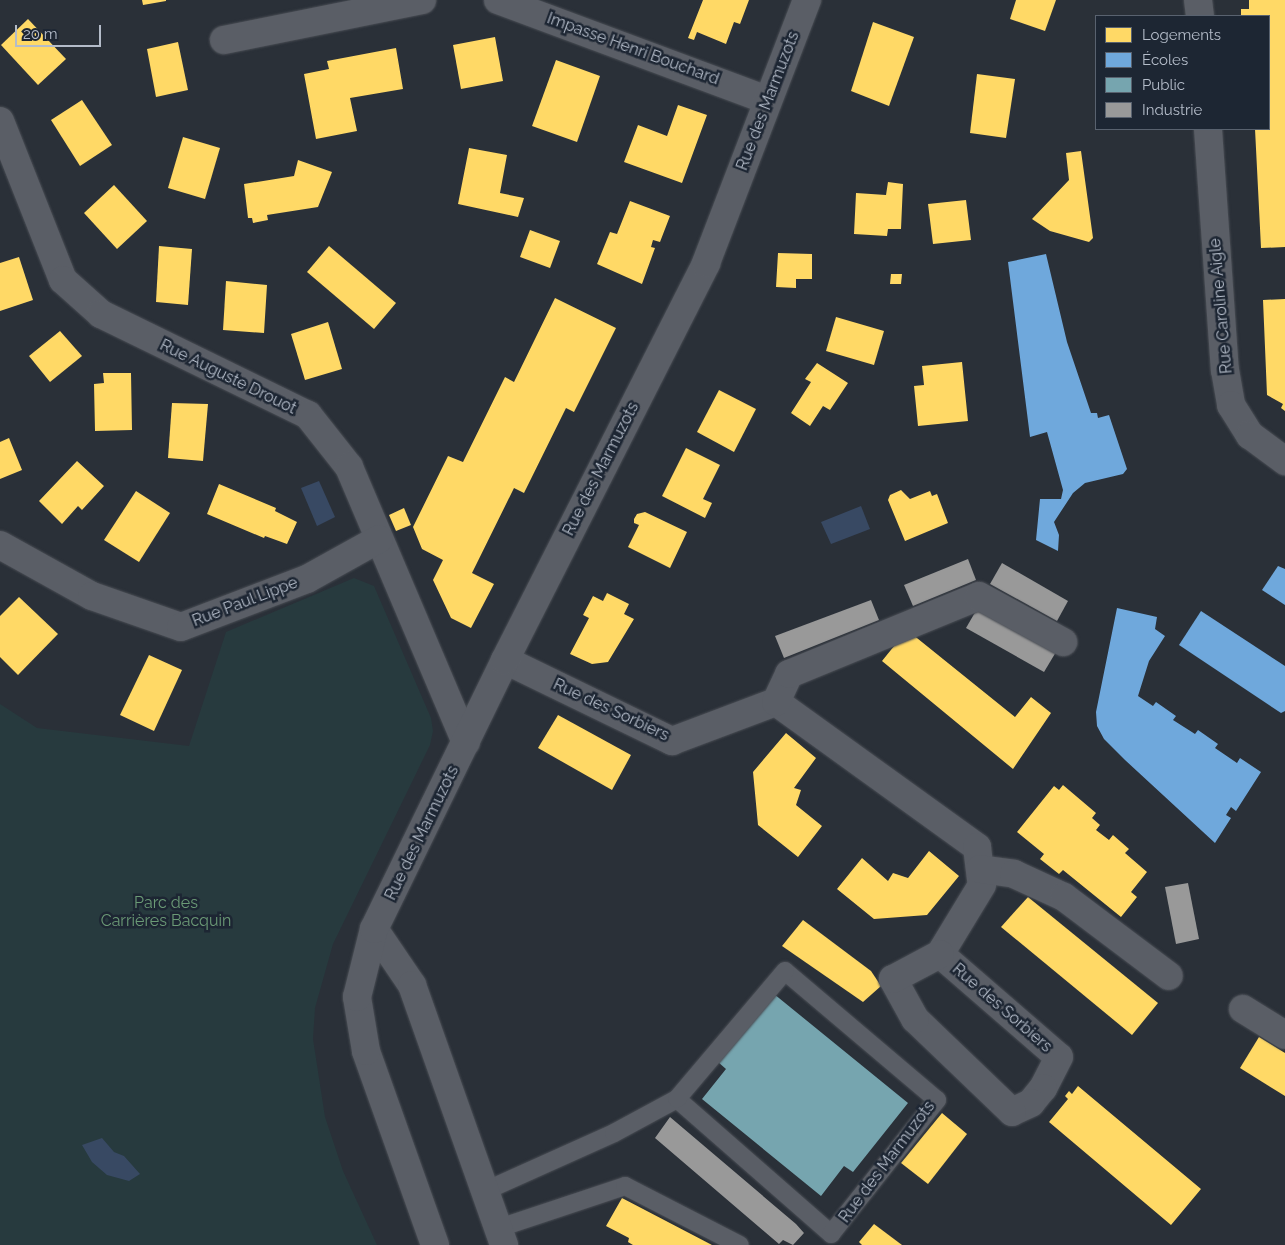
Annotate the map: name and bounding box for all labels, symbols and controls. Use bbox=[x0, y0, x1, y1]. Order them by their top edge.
street label: Impasse Henri Bouchard bbox=[544, 9, 722, 89]
scale bar bbox=[18, 15, 104, 47]
legend bbox=[1095, 15, 1270, 130]
text: 20 m bbox=[23, 25, 58, 43]
text: Logements bbox=[1142, 26, 1221, 44]
street label: Rue des Marmuzots bbox=[733, 29, 803, 173]
text: Écoles bbox=[1142, 51, 1188, 69]
text: Public bbox=[1142, 76, 1185, 94]
text: Industrie bbox=[1142, 101, 1202, 119]
street label: Rue Caroline Aigle bbox=[1205, 237, 1237, 375]
street label: Rue Auguste Drouot bbox=[156, 336, 300, 418]
street label: Rue des Marmuzots bbox=[559, 399, 643, 539]
street label: Rue Paul Lippe bbox=[189, 573, 301, 631]
street label: Rue des Sorbiers bbox=[550, 675, 672, 745]
street label: Rue des Marmuzots bbox=[381, 763, 463, 903]
park label: Parc des Carrières Bacquin bbox=[101, 893, 231, 931]
street label: Rue des Sorbiers bbox=[948, 960, 1056, 1056]
street label: Rue des Marmuzots bbox=[835, 1097, 939, 1227]

